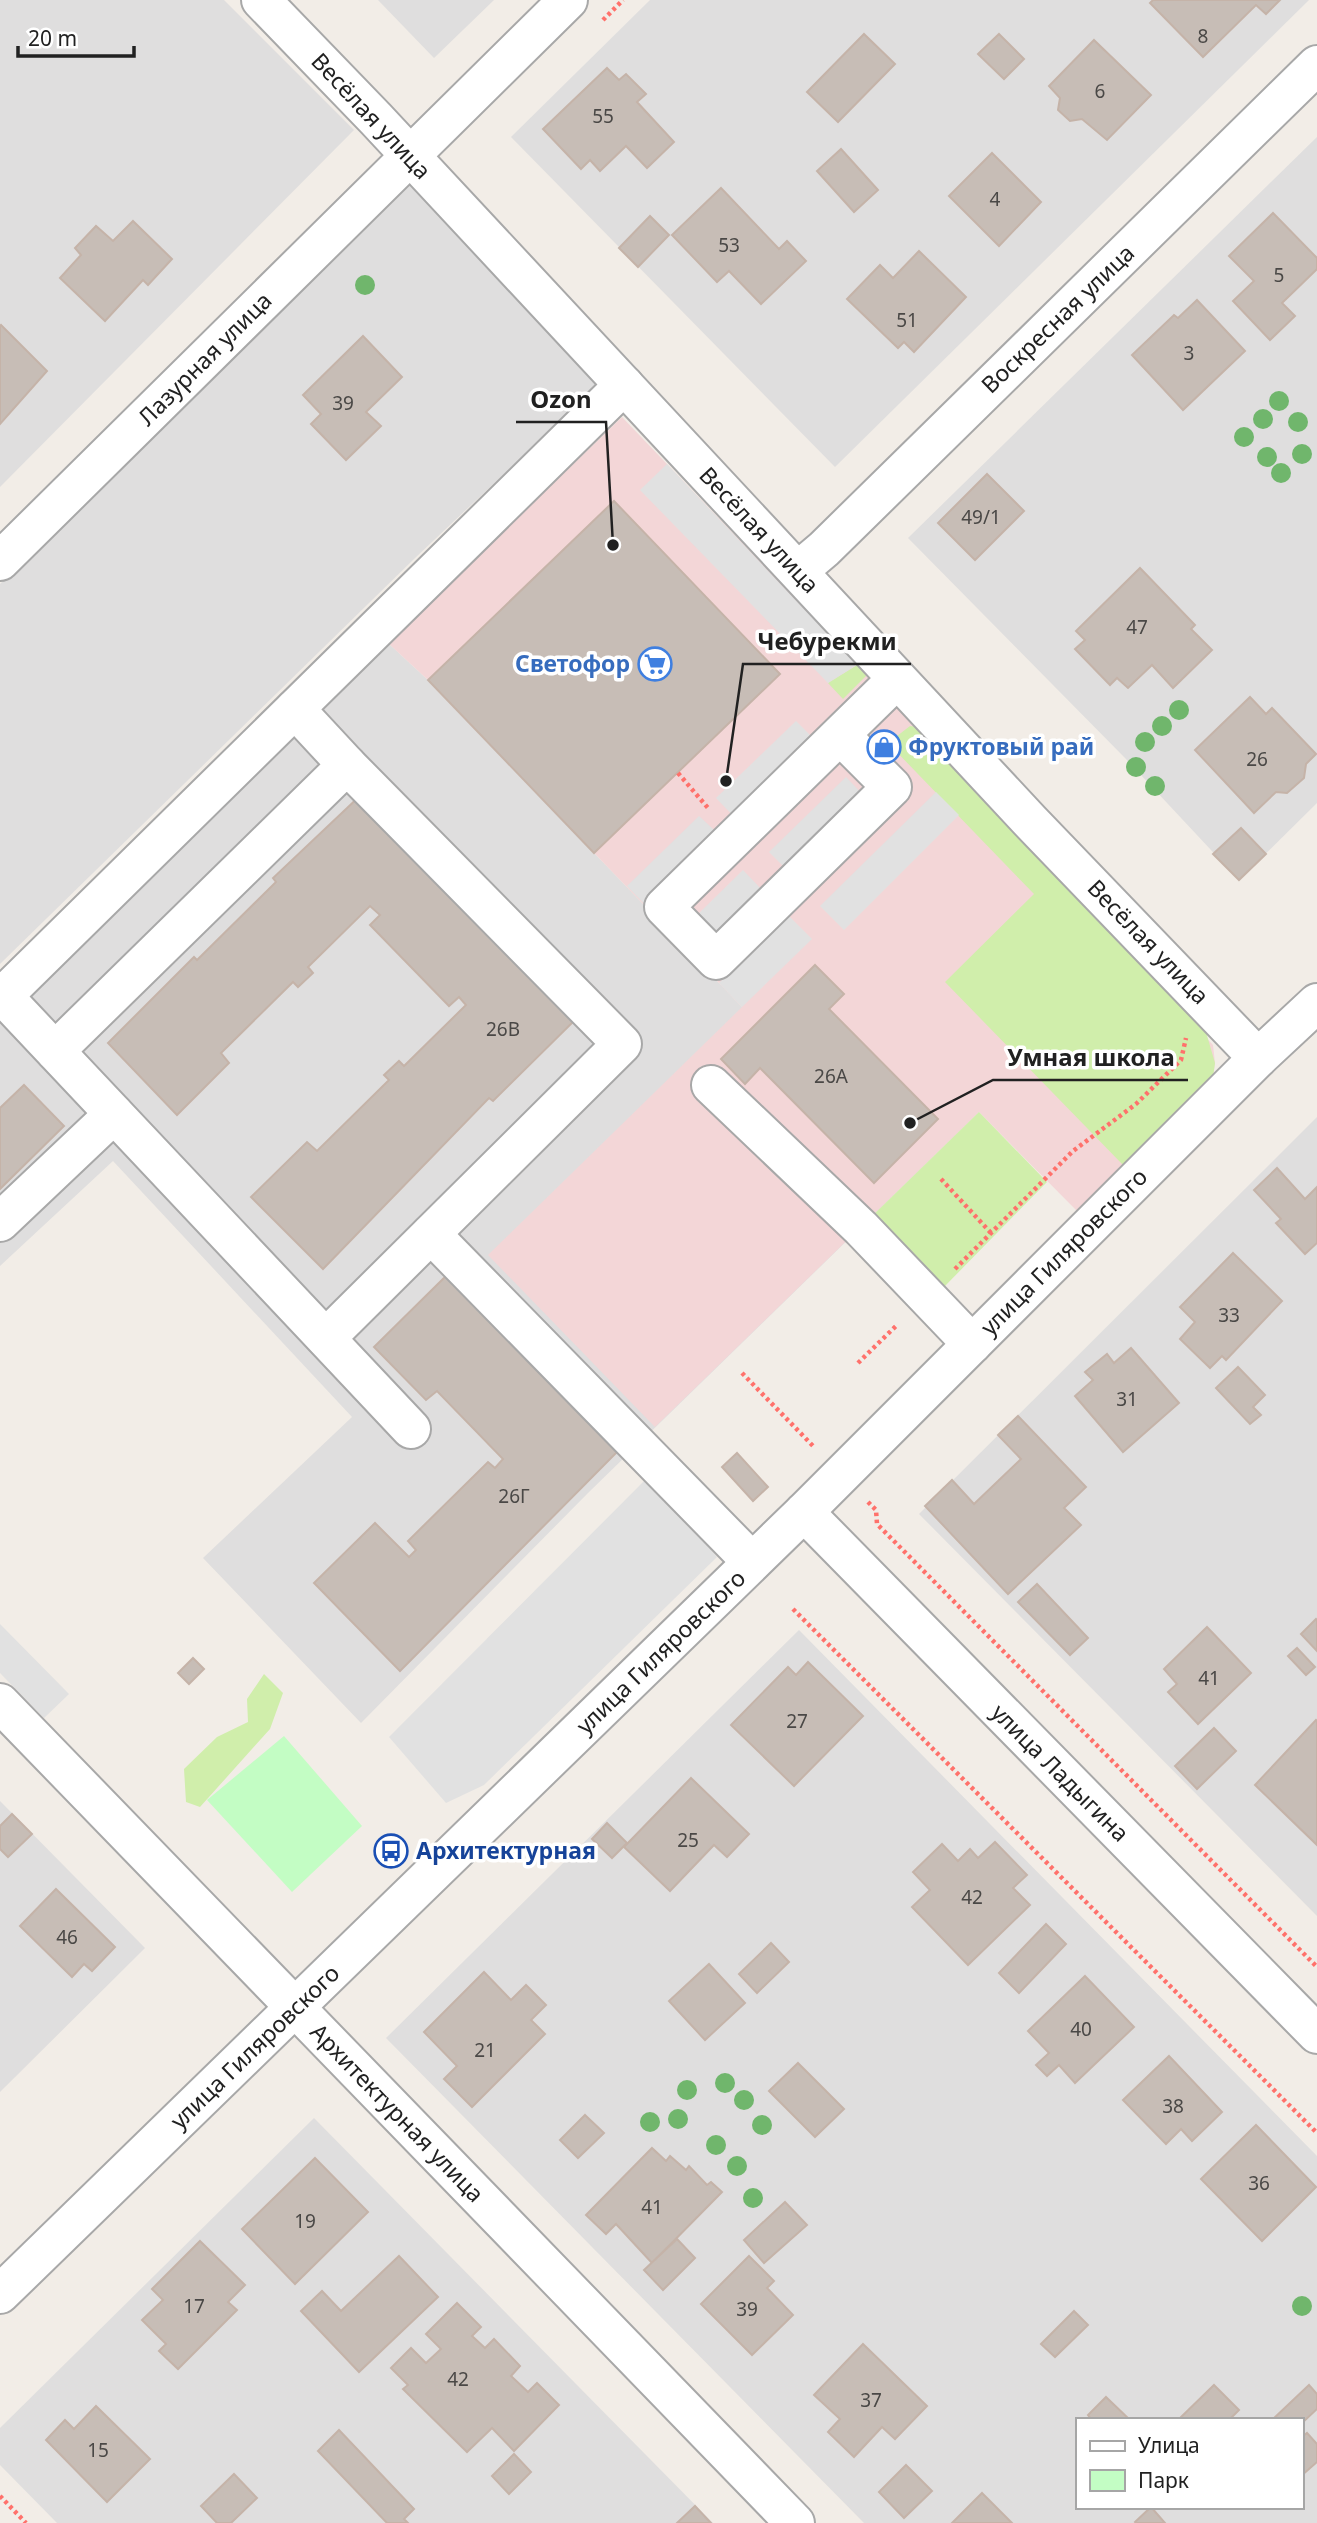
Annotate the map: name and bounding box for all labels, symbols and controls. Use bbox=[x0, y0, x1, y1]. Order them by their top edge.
scale bar bbox=[18, 14, 133, 58]
house number: 8 bbox=[1198, 23, 1208, 49]
text: 20 m bbox=[28, 24, 77, 52]
street label: Весёлая улица bbox=[305, 45, 439, 186]
house number: 6 bbox=[1095, 78, 1105, 104]
house number: 55 bbox=[592, 103, 614, 129]
house number: 4 bbox=[990, 186, 1001, 212]
house number: 53 bbox=[718, 232, 740, 258]
street label: Воскресная улица bbox=[974, 237, 1141, 400]
house number: 5 bbox=[1274, 262, 1284, 288]
street label: Лазурная улица bbox=[130, 284, 278, 432]
house number: 51 bbox=[896, 307, 918, 333]
house number: 3 bbox=[1184, 340, 1194, 366]
callout: Ozon bbox=[516, 377, 606, 422]
text: Ozon bbox=[530, 382, 592, 415]
house number: 39 bbox=[332, 390, 354, 416]
street label: Весёлая улица bbox=[693, 459, 827, 600]
house number: 49/1 bbox=[961, 504, 1001, 530]
house number: 47 bbox=[1126, 614, 1148, 640]
callout: Чебурекми bbox=[743, 619, 911, 664]
text: Чебурекми bbox=[757, 624, 897, 657]
supermarket icon: Светофор bbox=[636, 645, 674, 683]
place label: Светофор bbox=[515, 647, 630, 679]
shop icon: Фруктовый рай bbox=[865, 728, 903, 766]
place label: Фруктовый рай bbox=[908, 730, 1094, 762]
house number: 26 bbox=[1246, 746, 1268, 772]
street label: Весёлая улица bbox=[1081, 872, 1217, 1011]
house number: 26В bbox=[486, 1016, 520, 1042]
callout: Умная школа bbox=[993, 1035, 1188, 1080]
text: Умная школа bbox=[1007, 1040, 1175, 1073]
house number: 26А bbox=[814, 1063, 849, 1089]
street label: улица Гиляровского bbox=[973, 1161, 1154, 1342]
house number: 33 bbox=[1218, 1302, 1240, 1328]
house number: 31 bbox=[1116, 1386, 1138, 1412]
house number: 26Г bbox=[498, 1483, 530, 1509]
street label: улица Гиляровского bbox=[569, 1562, 752, 1741]
house number: 41 bbox=[1198, 1665, 1220, 1691]
street label: улица Ладыгина bbox=[985, 1696, 1137, 1848]
house number: 27 bbox=[786, 1708, 808, 1734]
house number: 25 bbox=[677, 1827, 699, 1853]
bus stop icon: Архитектурная bbox=[372, 1832, 410, 1870]
place label: Архитектурная bbox=[416, 1834, 596, 1866]
house number: 42 bbox=[961, 1884, 983, 1910]
house number: 46 bbox=[56, 1924, 78, 1950]
street label: улица Гиляровского bbox=[163, 1957, 346, 2136]
street label: Архитектурная улица bbox=[304, 2016, 492, 2209]
house number: 40 bbox=[1070, 2016, 1092, 2042]
house number: 21 bbox=[474, 2037, 496, 2063]
house number: 38 bbox=[1162, 2093, 1184, 2119]
house number: 36 bbox=[1248, 2170, 1270, 2196]
house number: 41 bbox=[641, 2194, 663, 2220]
house number: 19 bbox=[294, 2208, 316, 2234]
house number: 17 bbox=[183, 2293, 205, 2319]
house number: 39 bbox=[736, 2296, 758, 2322]
house number: 42 bbox=[447, 2366, 469, 2392]
house number: 37 bbox=[860, 2387, 882, 2413]
legend bbox=[1076, 2418, 1303, 2509]
text: Улица bbox=[1138, 2431, 1200, 2459]
house number: 15 bbox=[87, 2437, 109, 2463]
text: Парк bbox=[1138, 2466, 1189, 2494]

